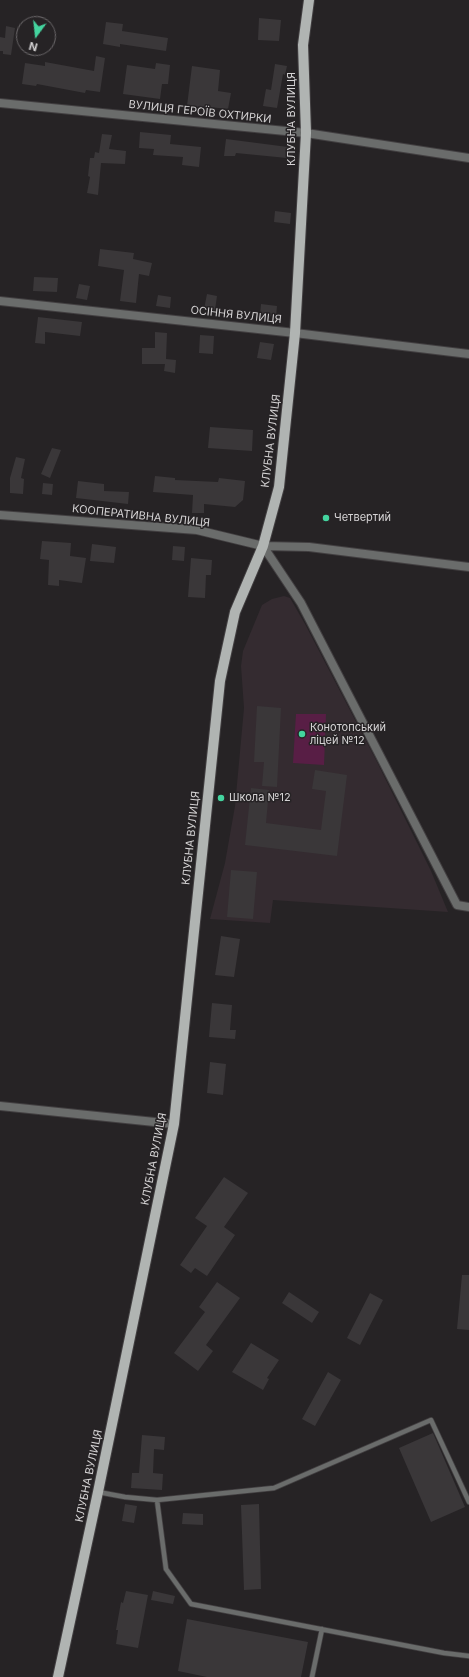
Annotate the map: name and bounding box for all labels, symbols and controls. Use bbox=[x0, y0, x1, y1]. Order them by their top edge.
north arrow bbox=[16, 16, 56, 56]
text: N bbox=[27, 39, 39, 54]
street label: КЛУБНА ВУЛИЦЯ bbox=[285, 72, 299, 166]
street label: ВУЛИЦЯ ГЕРОЇВ ОХТИРКИ bbox=[128, 98, 272, 126]
street label: ОСІННЯ ВУЛИЦЯ bbox=[190, 304, 282, 326]
street label: КЛУБНА ВУЛИЦЯ bbox=[259, 393, 283, 489]
street label: КООПЕРАТИВНА ВУЛИЦЯ bbox=[71, 502, 211, 530]
place label: Четвертий bbox=[334, 511, 391, 525]
marker: Четвертий bbox=[321, 513, 331, 523]
place label: Конотопський ліцей №12 bbox=[310, 721, 386, 747]
marker: Конотопський ліцей №12 bbox=[297, 729, 307, 739]
street label: КЛУБНА ВУЛИЦЯ bbox=[180, 791, 202, 885]
place label: Школа №12 bbox=[229, 791, 291, 805]
marker: Школа №12 bbox=[216, 793, 226, 803]
street label: КЛУБНА ВУЛИЦЯ bbox=[139, 1112, 169, 1206]
street label: КЛУБНА ВУЛИЦЯ bbox=[73, 1429, 105, 1523]

